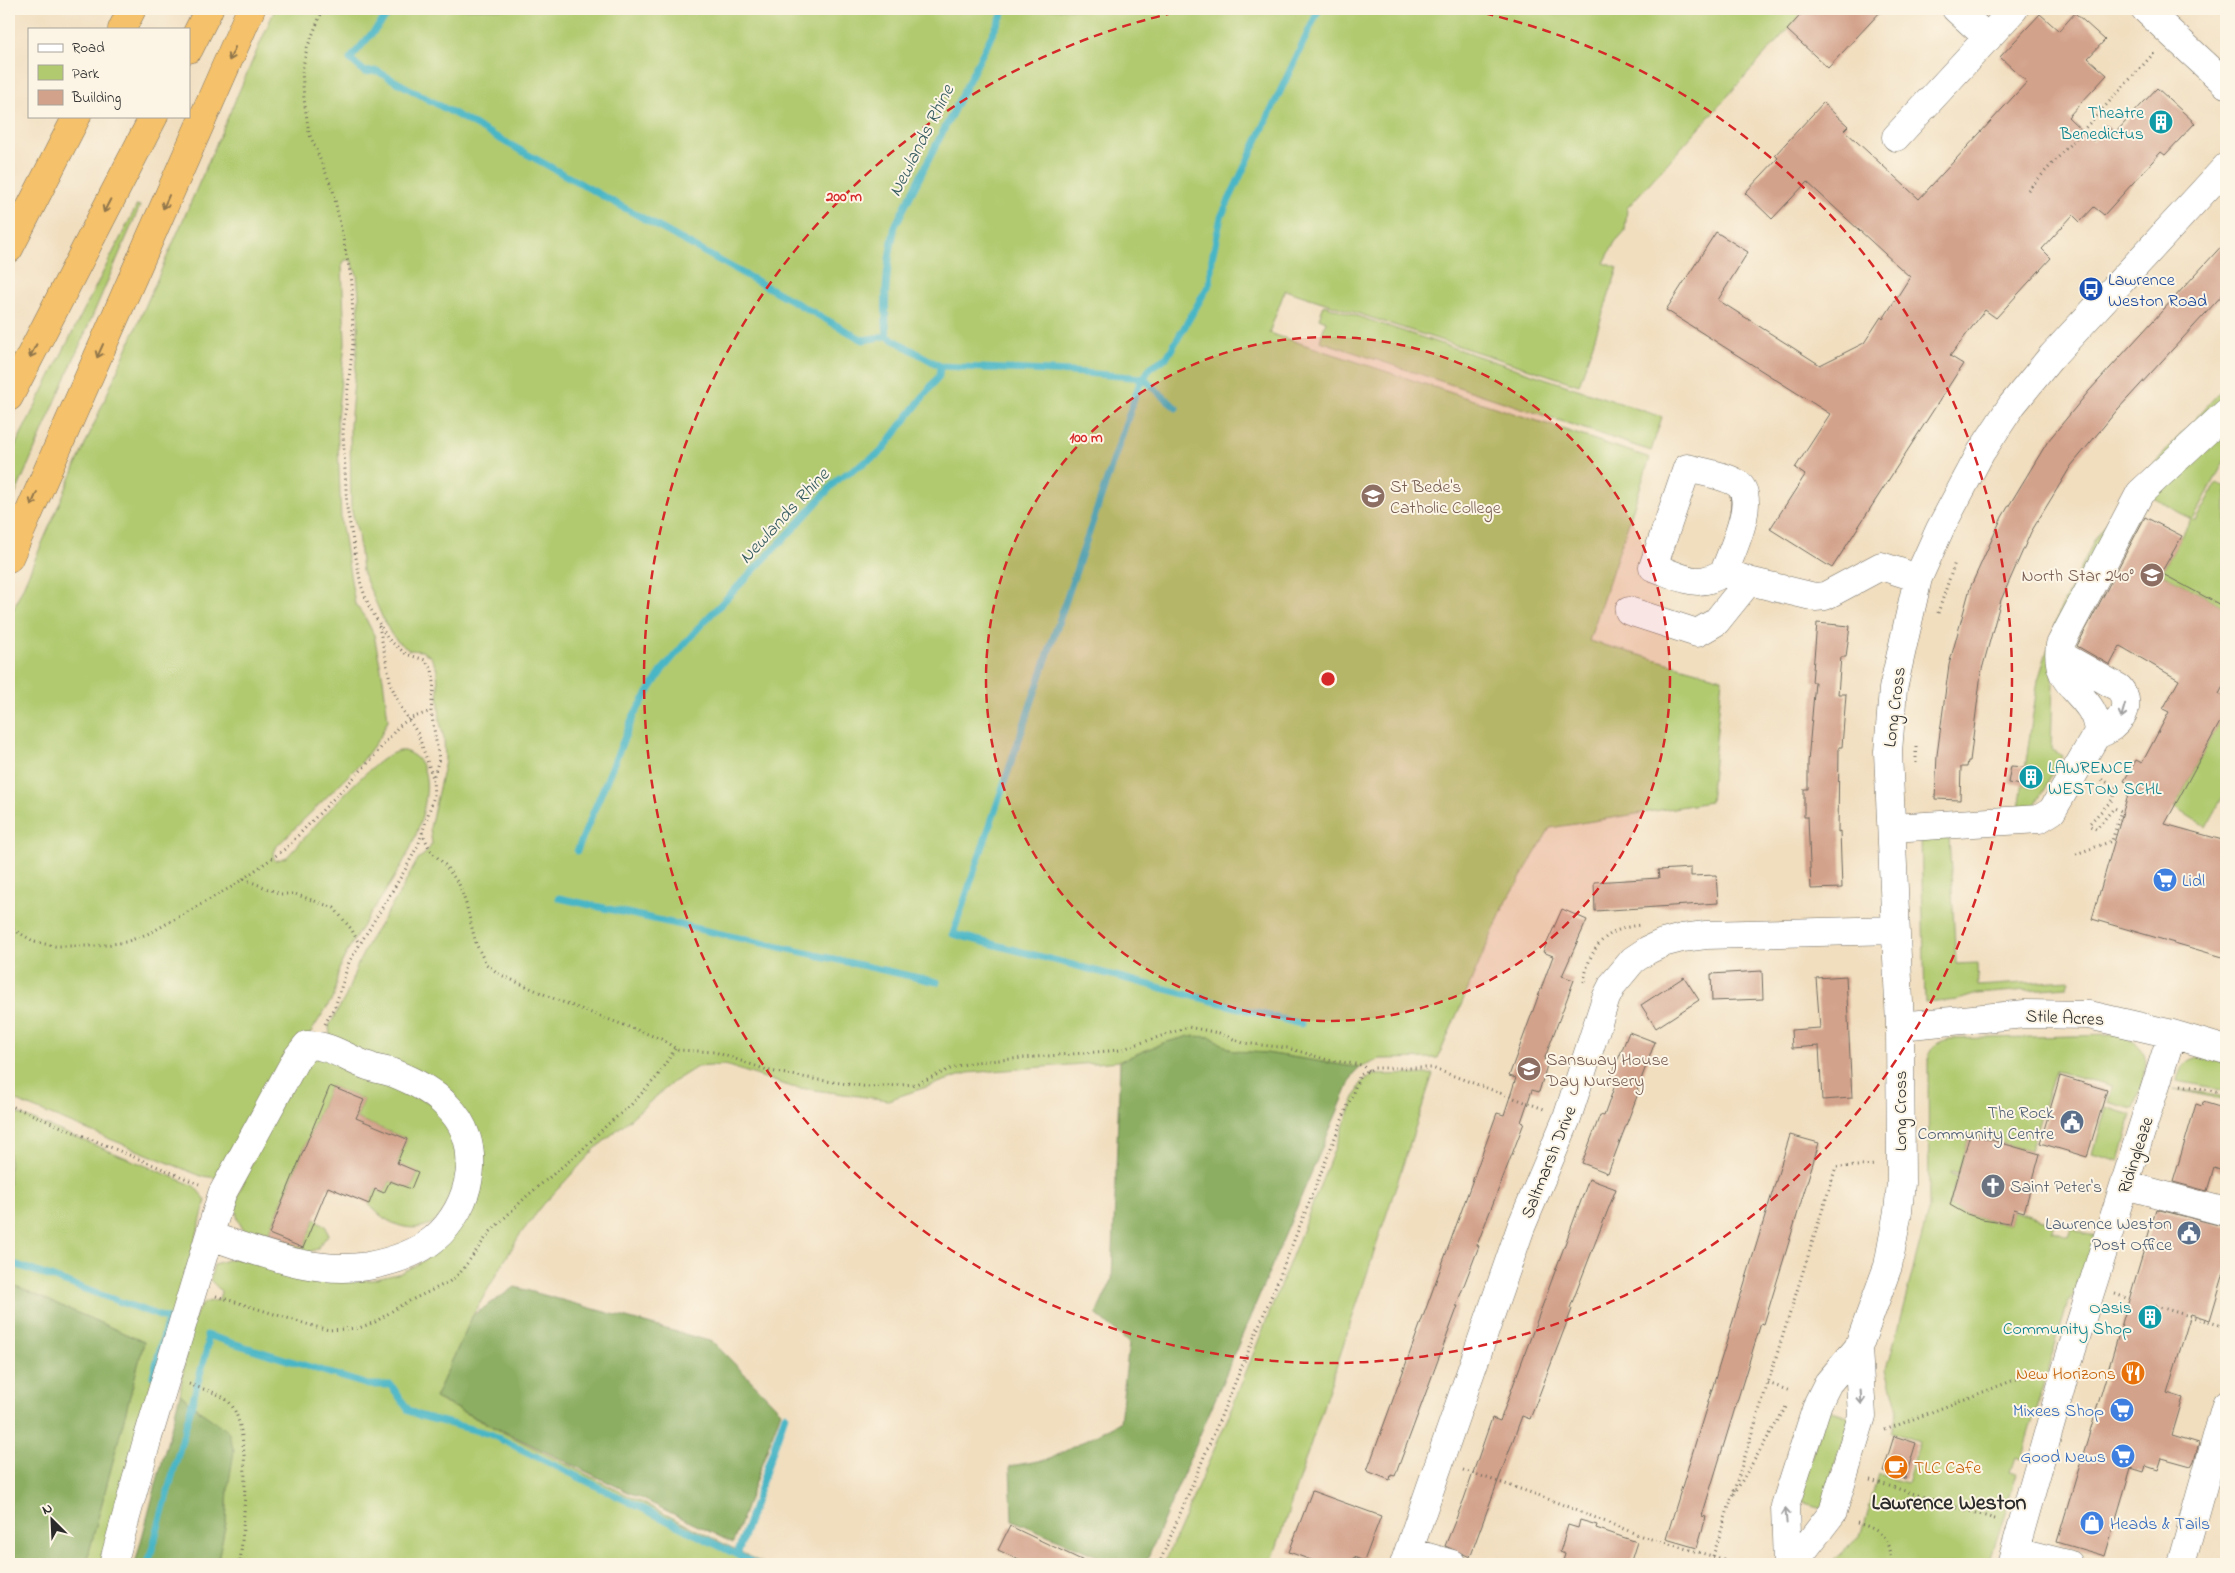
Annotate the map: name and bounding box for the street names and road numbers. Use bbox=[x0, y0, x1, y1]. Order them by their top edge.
street label: Long Cross bbox=[1878, 666, 1915, 749]
street label: Stile Acres bbox=[2025, 1004, 2105, 1034]
street label: Long Cross bbox=[1889, 1071, 1916, 1151]
street label: Saltmarsh Drive bbox=[1515, 1102, 1585, 1223]
street label: Ridingleaze bbox=[2112, 1113, 2163, 1198]

